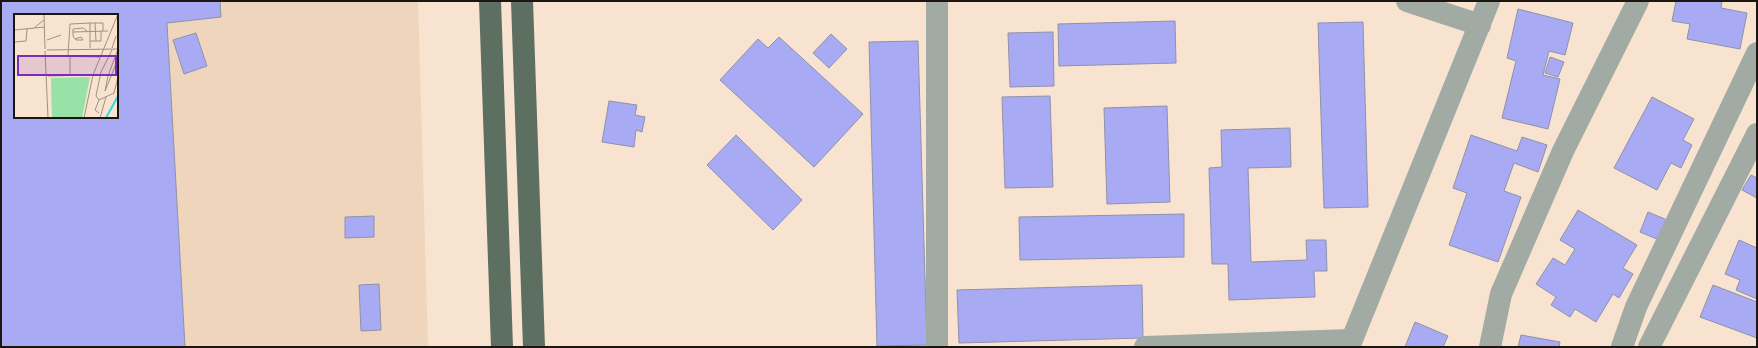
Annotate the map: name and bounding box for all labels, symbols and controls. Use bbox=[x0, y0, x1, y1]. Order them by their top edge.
inset map bbox=[14, 14, 118, 118]

